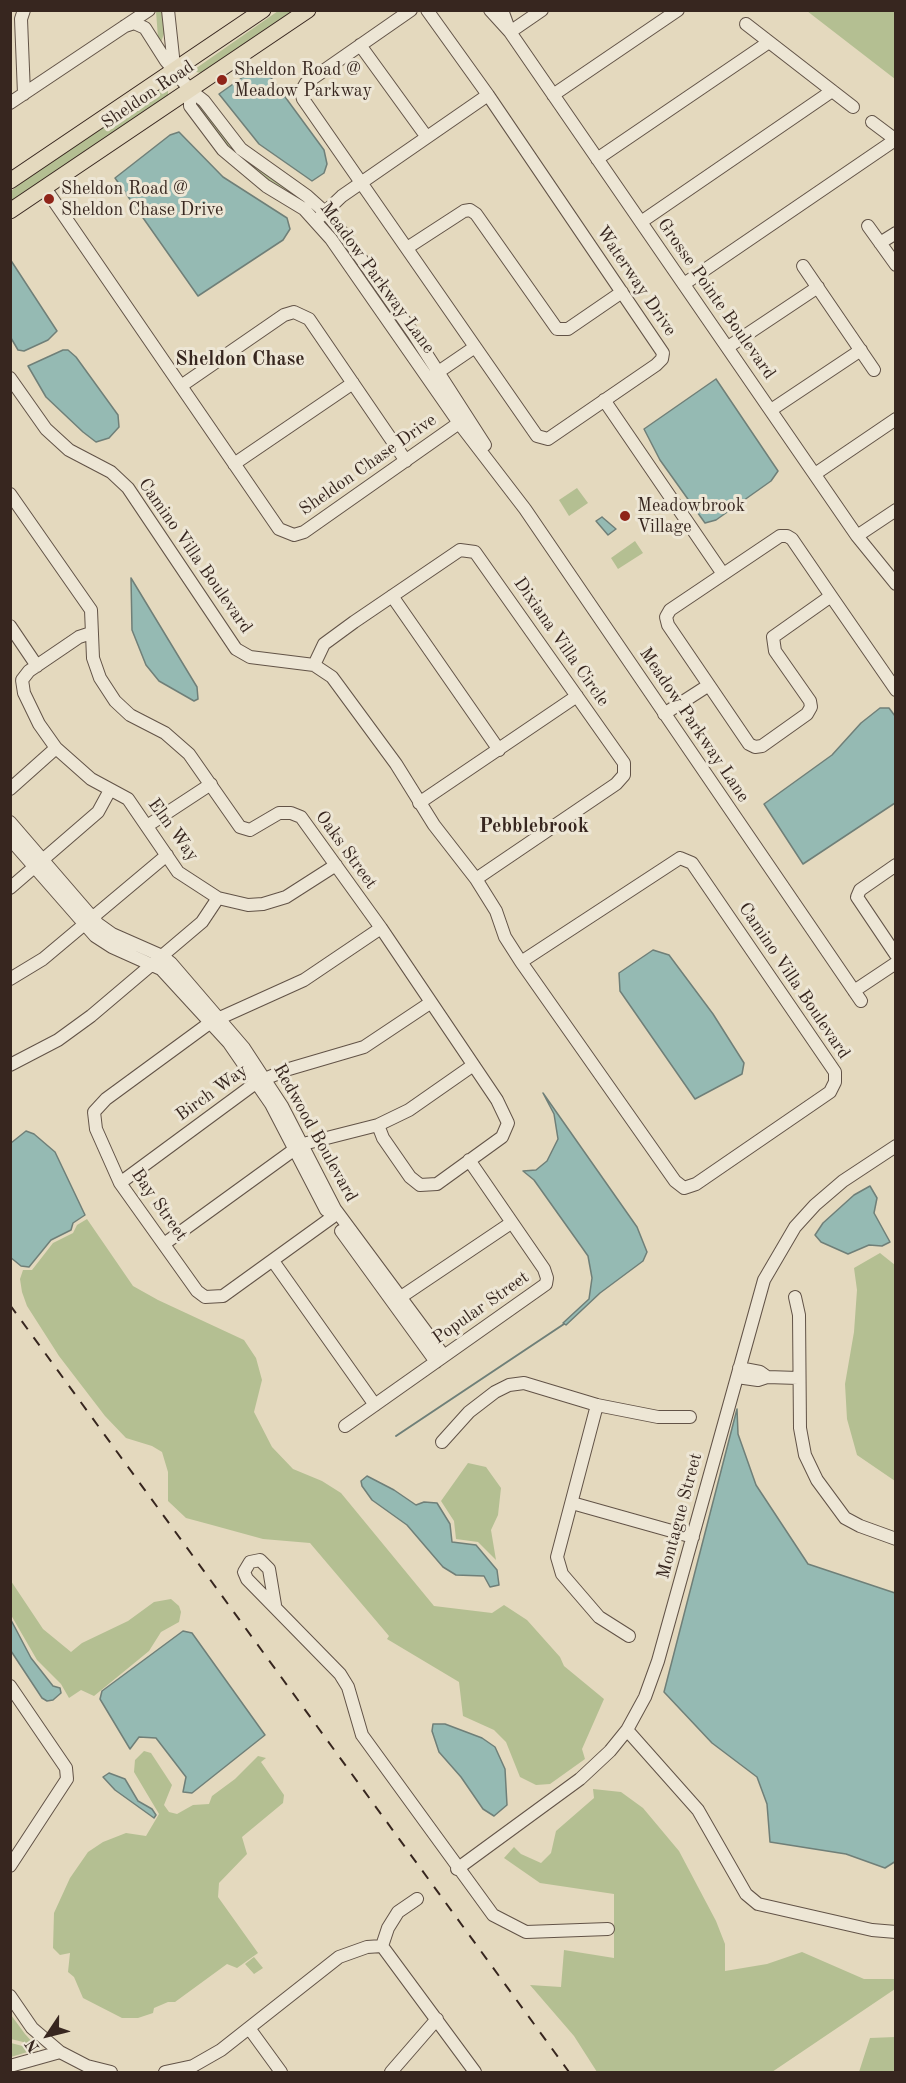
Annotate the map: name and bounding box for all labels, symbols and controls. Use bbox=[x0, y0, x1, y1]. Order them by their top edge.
street label: Sheldon Road bbox=[97, 56, 199, 134]
place label: Sheldon Road @ Meadow Parkway bbox=[234, 59, 372, 101]
marker: Sheldon Road @ Meadow Parkway bbox=[215, 73, 229, 87]
place label: Sheldon Road @ Sheldon Chase Drive bbox=[61, 178, 223, 220]
marker: Sheldon Road @ Sheldon Chase Drive bbox=[42, 192, 56, 206]
street label: Meadow Parkway Lane bbox=[315, 198, 439, 358]
street label: Grosse Pointe Boulevard bbox=[652, 214, 780, 384]
street label: Waterway Drive bbox=[591, 222, 681, 340]
district label: Sheldon Chase bbox=[175, 348, 305, 372]
street label: Sheldon Chase Drive bbox=[295, 410, 441, 520]
street label: Camino Villa Boulevard bbox=[133, 474, 257, 638]
place label: Meadowbrook Village bbox=[637, 495, 745, 538]
marker: Meadowbrook Village bbox=[618, 509, 632, 523]
street label: Dixiana Villa Circle bbox=[508, 573, 614, 711]
street label: Meadow Parkway Lane bbox=[634, 644, 754, 806]
street label: Elm Way bbox=[143, 794, 203, 866]
street label: Oaks Street bbox=[310, 807, 382, 893]
district label: Pebblebrook bbox=[479, 815, 589, 839]
street label: Camino Villa Boulevard bbox=[734, 899, 854, 1063]
street label: Birch Way bbox=[172, 1060, 252, 1126]
street label: Redwood Boulevard bbox=[268, 1060, 362, 1206]
street label: Bay Street bbox=[126, 1165, 192, 1245]
street label: Popular Street bbox=[429, 1267, 533, 1349]
street label: Montague Street bbox=[653, 1451, 707, 1581]
north arrow bbox=[18, 2005, 78, 2065]
text: N bbox=[23, 2036, 43, 2055]

